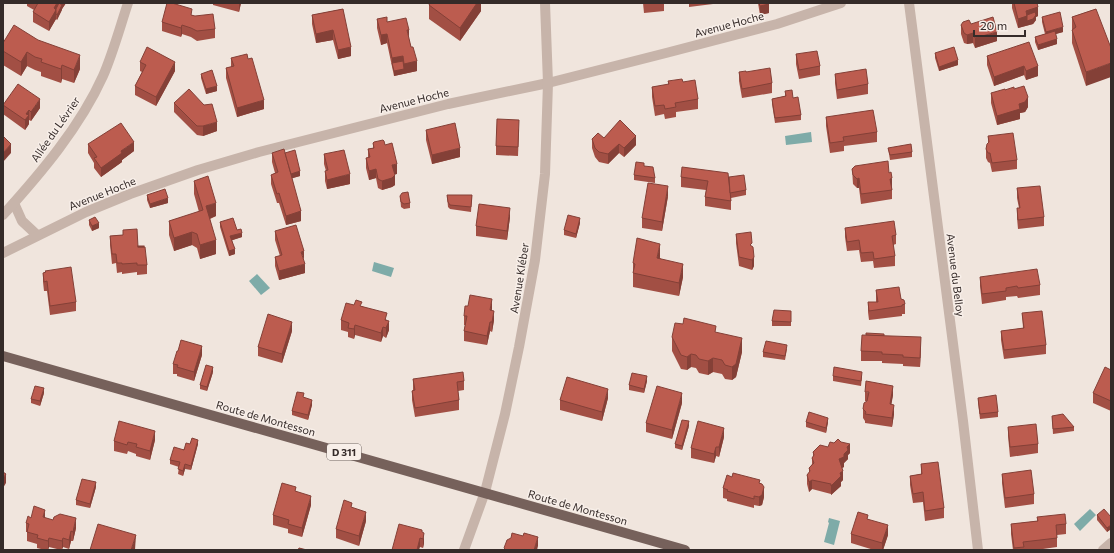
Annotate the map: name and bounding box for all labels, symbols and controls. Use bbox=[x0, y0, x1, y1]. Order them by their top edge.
street label: Avenue Hoche bbox=[693, 8, 765, 39]
scale bar bbox=[974, 12, 1025, 38]
text: 20 m bbox=[980, 18, 1007, 32]
street label: Avenue Hoche bbox=[378, 85, 450, 115]
street label: Allée du Lévrier bbox=[28, 93, 83, 164]
street label: Avenue Hoche bbox=[67, 174, 138, 212]
street label: Avenue du Belloy bbox=[944, 233, 968, 318]
street label: Avenue Kléber bbox=[507, 241, 531, 314]
street label: Route de Montesson bbox=[215, 398, 317, 438]
road number: D 311 bbox=[327, 444, 361, 460]
street label: Route de Montesson bbox=[527, 487, 629, 527]

